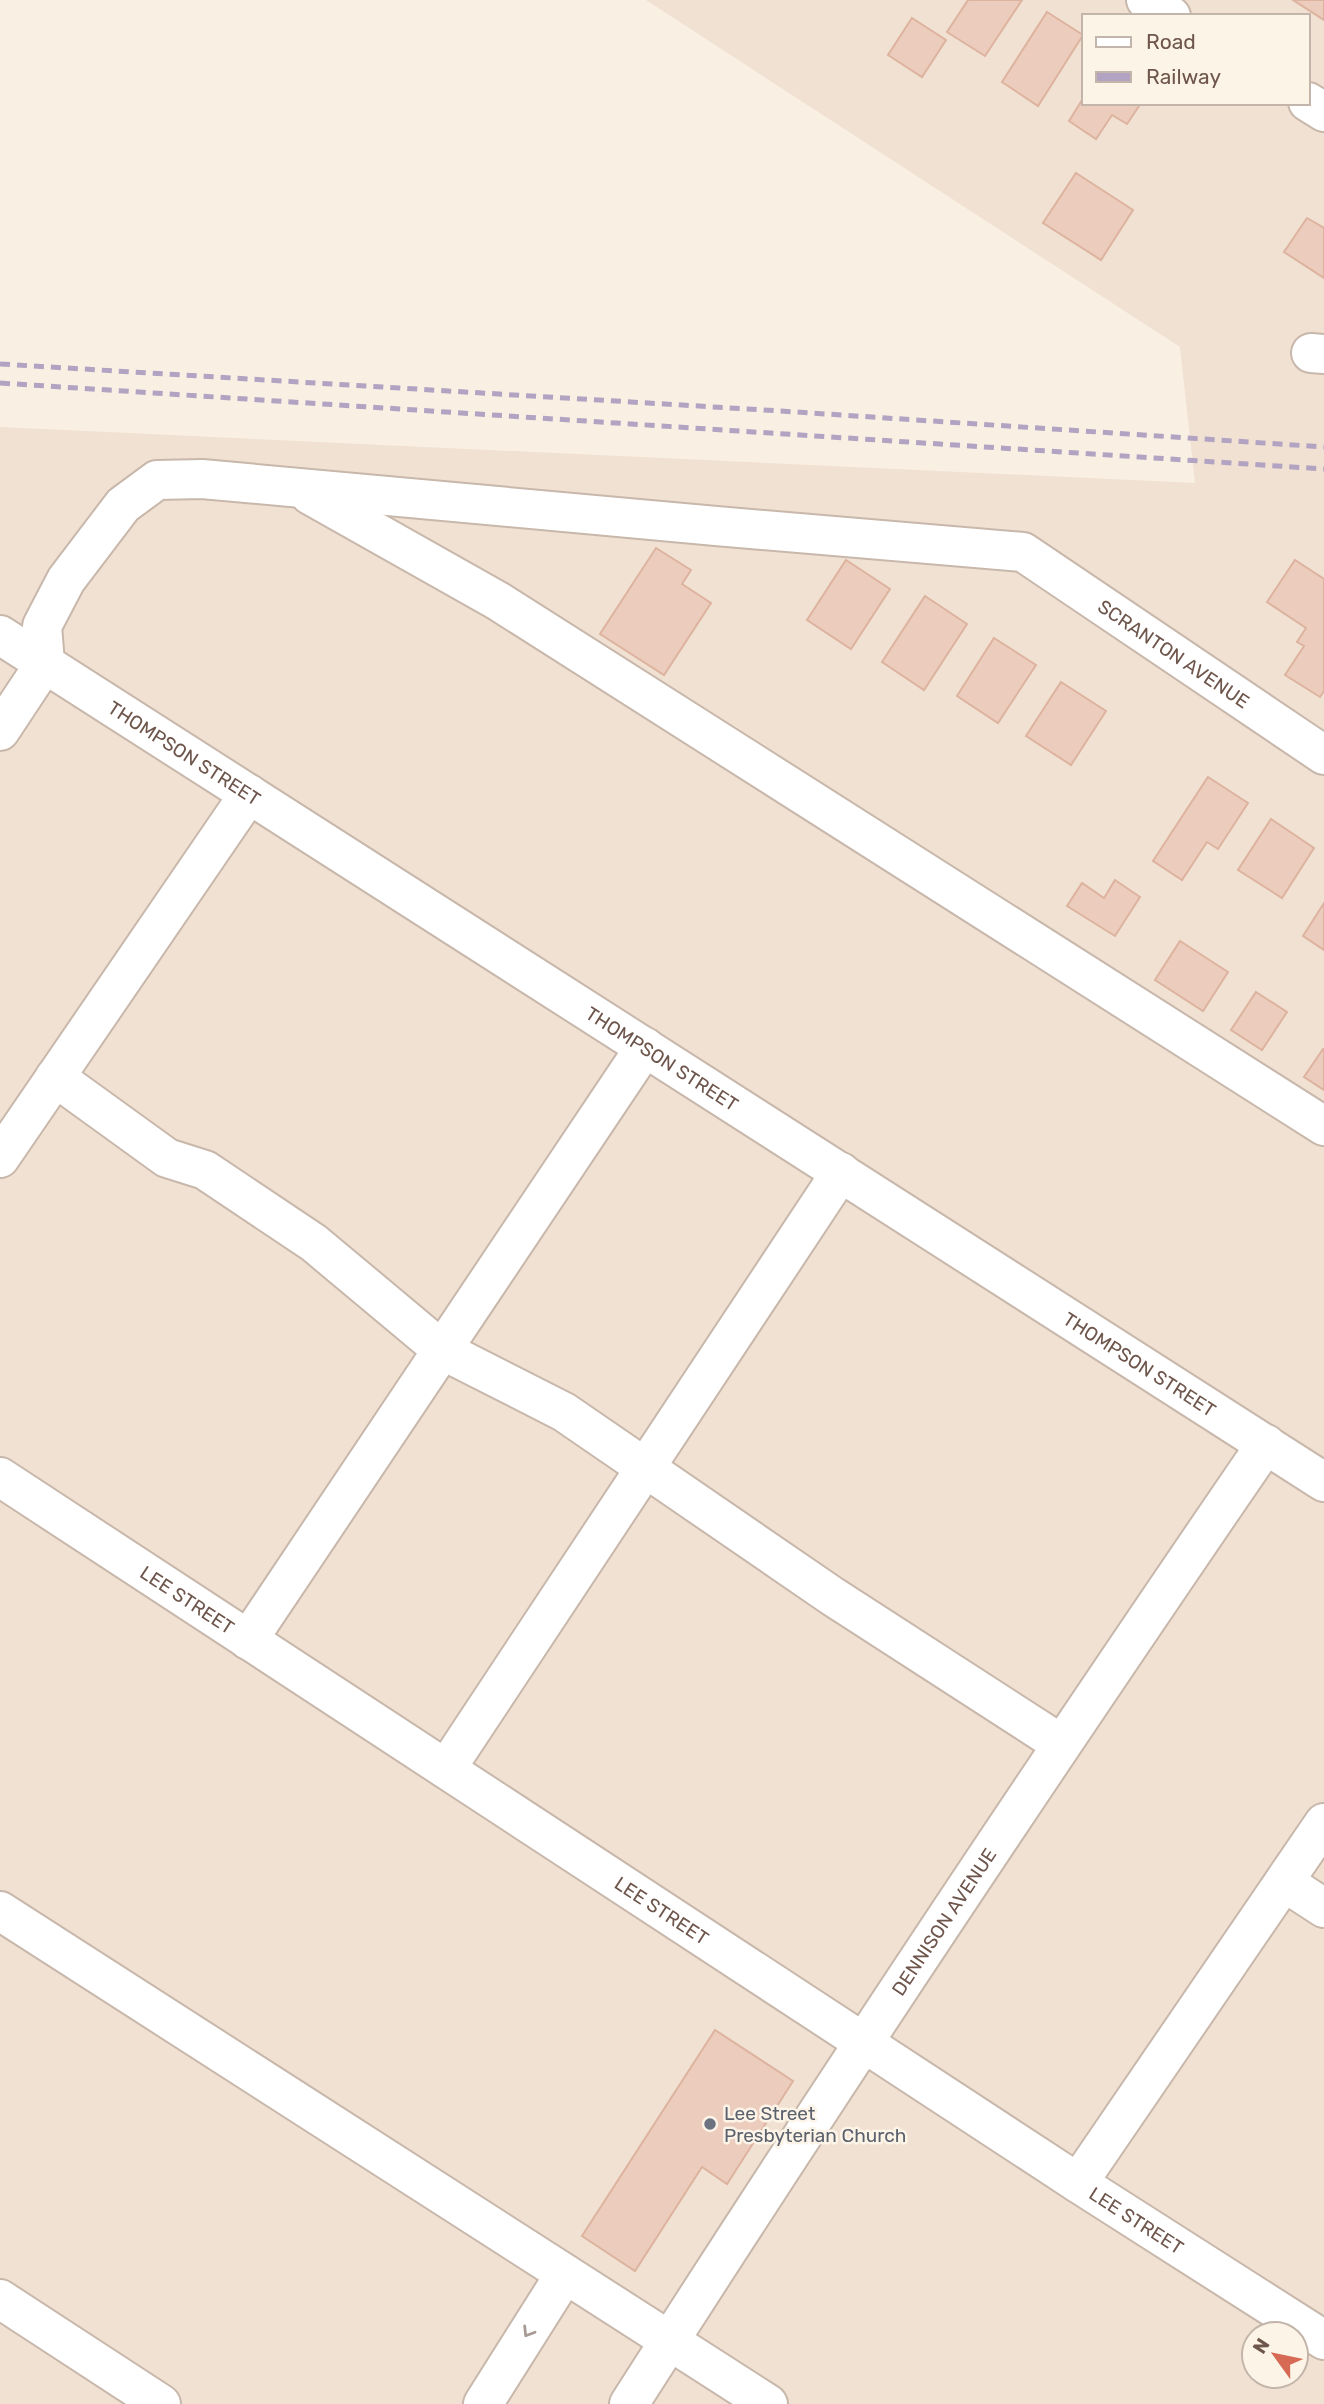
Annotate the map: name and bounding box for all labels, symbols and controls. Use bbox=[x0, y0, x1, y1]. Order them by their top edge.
legend bbox=[1082, 14, 1310, 105]
text: Road bbox=[1146, 29, 1196, 54]
text: Railway bbox=[1146, 64, 1221, 89]
street label: SCRANTON AVENUE bbox=[1093, 595, 1254, 713]
street label: THOMPSON STREET bbox=[104, 696, 265, 811]
street label: THOMPSON STREET bbox=[581, 1002, 742, 1116]
street label: THOMPSON STREET bbox=[1059, 1307, 1220, 1422]
street label: LEE STREET bbox=[136, 1561, 238, 1639]
street label: DENNISON AVENUE bbox=[887, 1844, 1001, 2000]
street label: LEE STREET bbox=[610, 1872, 713, 1950]
place label: Lee Street Presbyterian Church bbox=[724, 2102, 906, 2147]
marker: Lee Street Presbyterian Church bbox=[702, 2116, 718, 2132]
street label: LEE STREET bbox=[1085, 2182, 1188, 2259]
north arrow bbox=[1240, 2320, 1310, 2390]
one-way arrow bbox=[524, 2324, 537, 2337]
text: N bbox=[1248, 2334, 1275, 2358]

